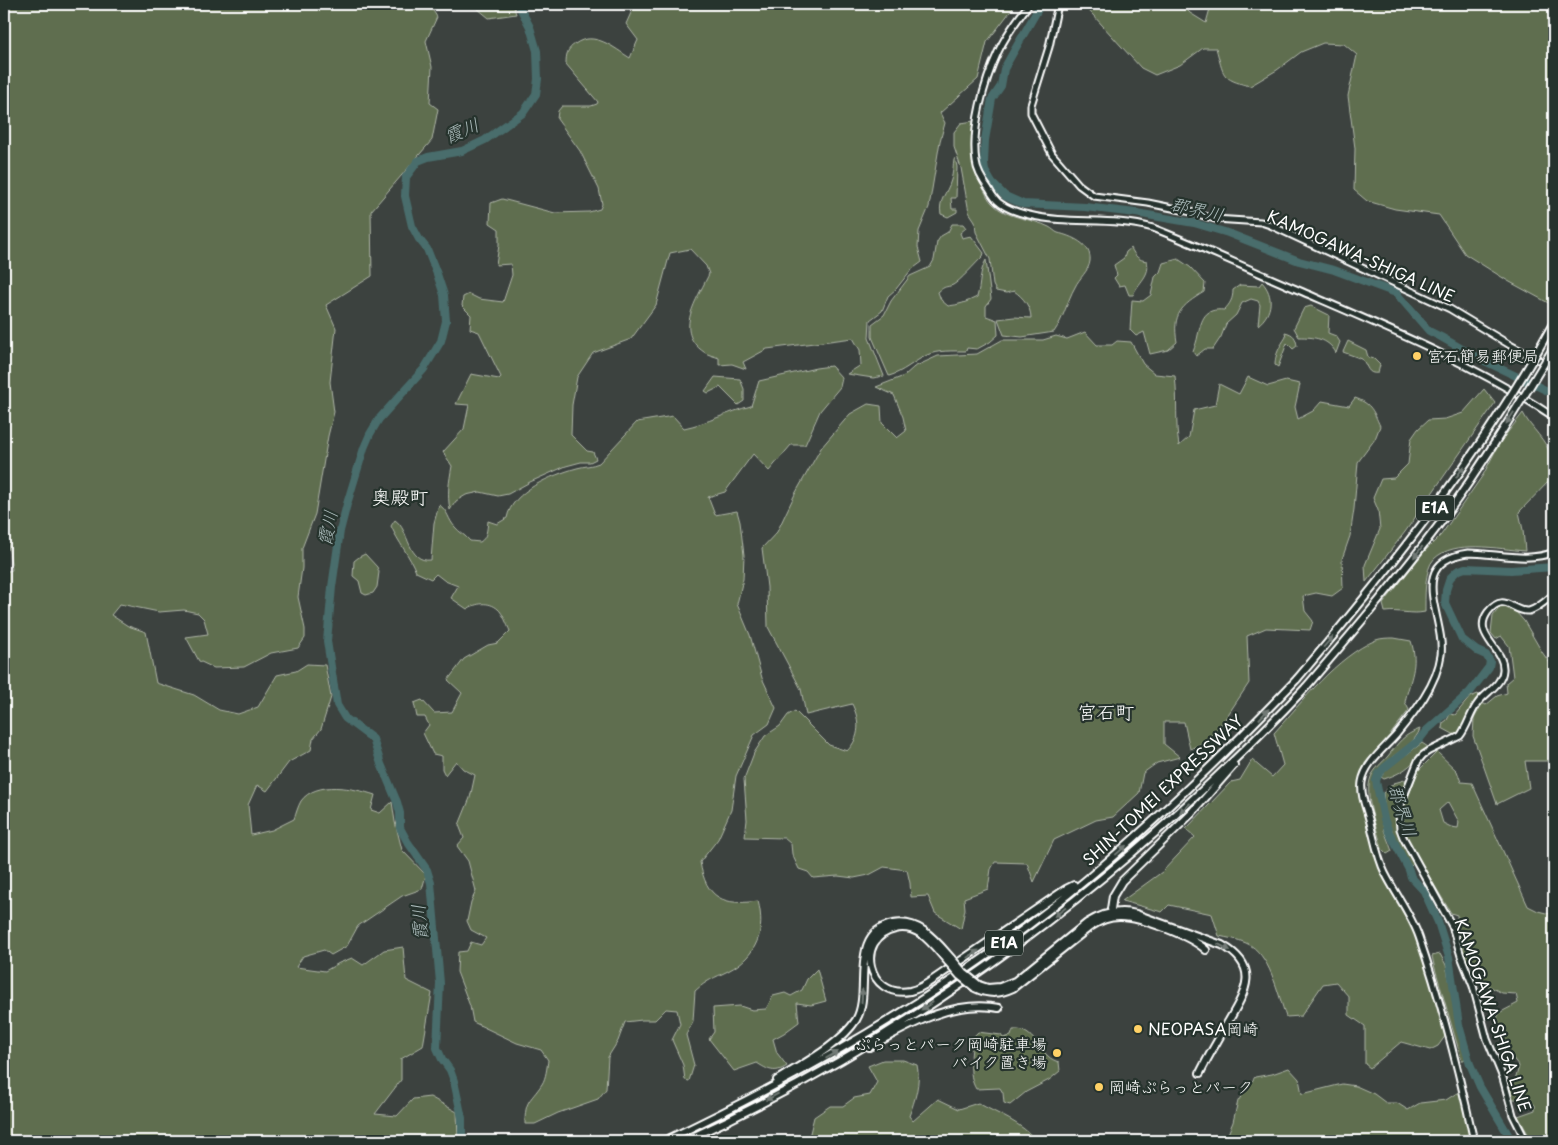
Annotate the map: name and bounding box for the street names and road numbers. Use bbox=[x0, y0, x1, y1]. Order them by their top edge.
street label: KAMOGAWA-SHIGA LINE bbox=[1264, 203, 1459, 307]
road number: E1A bbox=[1416, 496, 1454, 520]
street label: SHIN-TOMEI EXPRESSWAY bbox=[1077, 708, 1248, 870]
street label: KAMOGAWA-SHIGA LINE bbox=[1450, 915, 1538, 1115]
road number: E1A bbox=[985, 930, 1023, 956]

